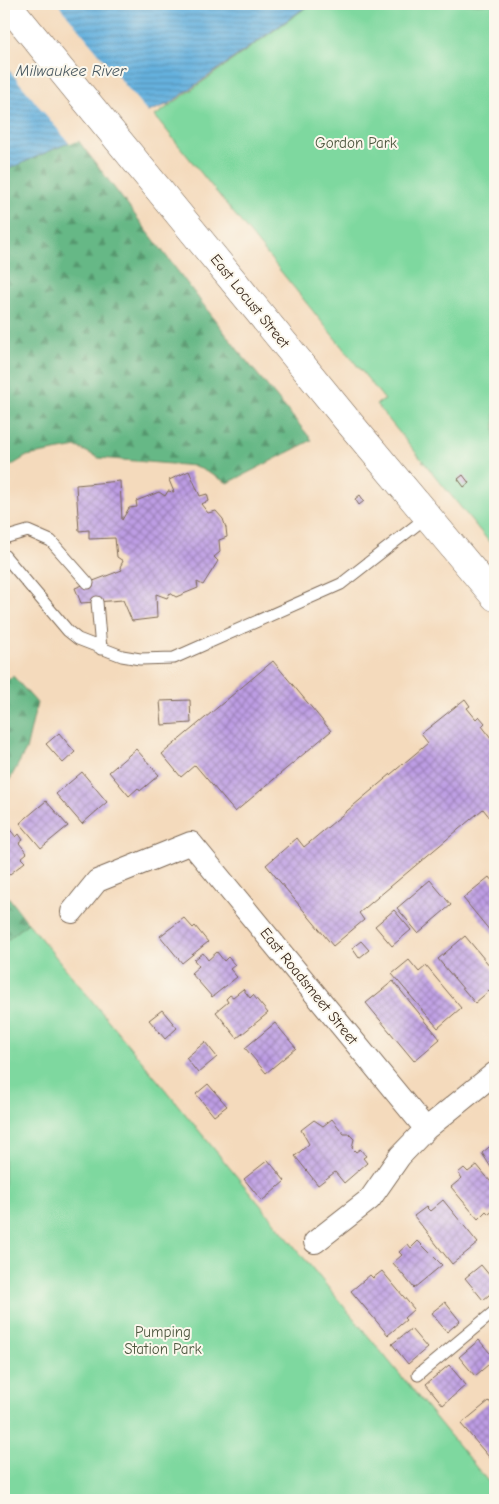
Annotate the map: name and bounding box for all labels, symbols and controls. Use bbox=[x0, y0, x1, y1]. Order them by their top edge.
water label: Milwaukee River bbox=[15, 62, 127, 80]
park label: Gordon Park bbox=[315, 134, 398, 152]
street label: East Locust Street bbox=[207, 250, 294, 352]
street label: East Roadsmeet Street bbox=[256, 924, 362, 1049]
park label: Pumping Station Park bbox=[124, 1323, 203, 1358]

